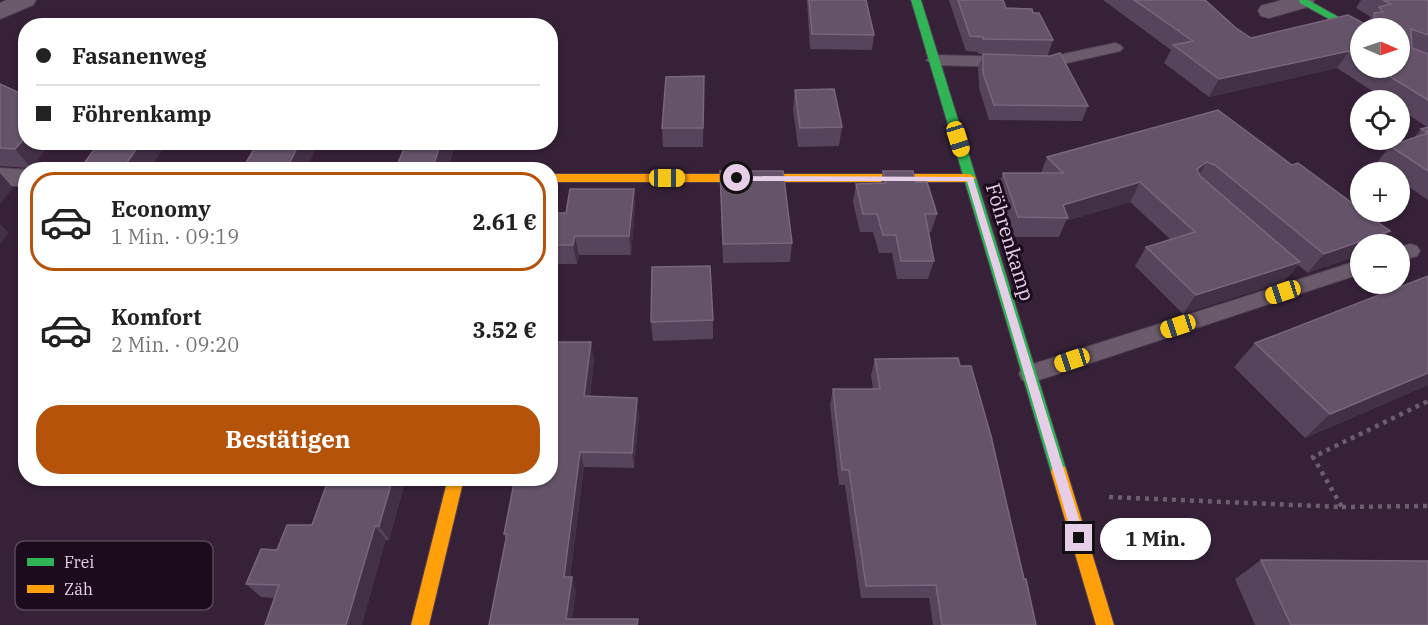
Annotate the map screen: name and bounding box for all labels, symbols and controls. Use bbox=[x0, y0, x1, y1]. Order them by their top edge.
north arrow bbox=[1350, 18, 1410, 78]
map controls bbox=[1350, 18, 1410, 294]
text: Fasanenweg bbox=[72, 41, 207, 70]
button: locate bbox=[1350, 90, 1410, 150]
text: Föhrenkamp bbox=[72, 99, 211, 128]
car bbox=[944, 119, 972, 159]
button: + bbox=[1350, 162, 1410, 222]
route start bbox=[723, 164, 750, 191]
car bbox=[649, 169, 685, 187]
street label: Föhrenkamp bbox=[980, 180, 1041, 304]
text: Economy bbox=[111, 194, 211, 223]
icon: car bbox=[39, 195, 93, 249]
text: 2.61 € bbox=[472, 207, 537, 236]
text: 1 Min. · 09:19 bbox=[111, 223, 239, 250]
button: − bbox=[1350, 234, 1410, 294]
car bbox=[1263, 278, 1303, 306]
text: Komfort bbox=[111, 302, 201, 331]
icon: car bbox=[39, 303, 93, 357]
car bbox=[1158, 312, 1198, 340]
text: 3.52 € bbox=[472, 315, 537, 344]
text: 2 Min. · 09:20 bbox=[111, 331, 239, 358]
car bbox=[1052, 346, 1092, 374]
button: Bestätigen bbox=[36, 405, 540, 474]
callout: 1 Min. bbox=[1100, 517, 1211, 559]
route end bbox=[1065, 524, 1092, 551]
text: 1 Min. bbox=[1125, 525, 1186, 552]
legend bbox=[15, 541, 213, 610]
text: Frei bbox=[64, 552, 94, 572]
text: Zäh bbox=[64, 579, 93, 599]

